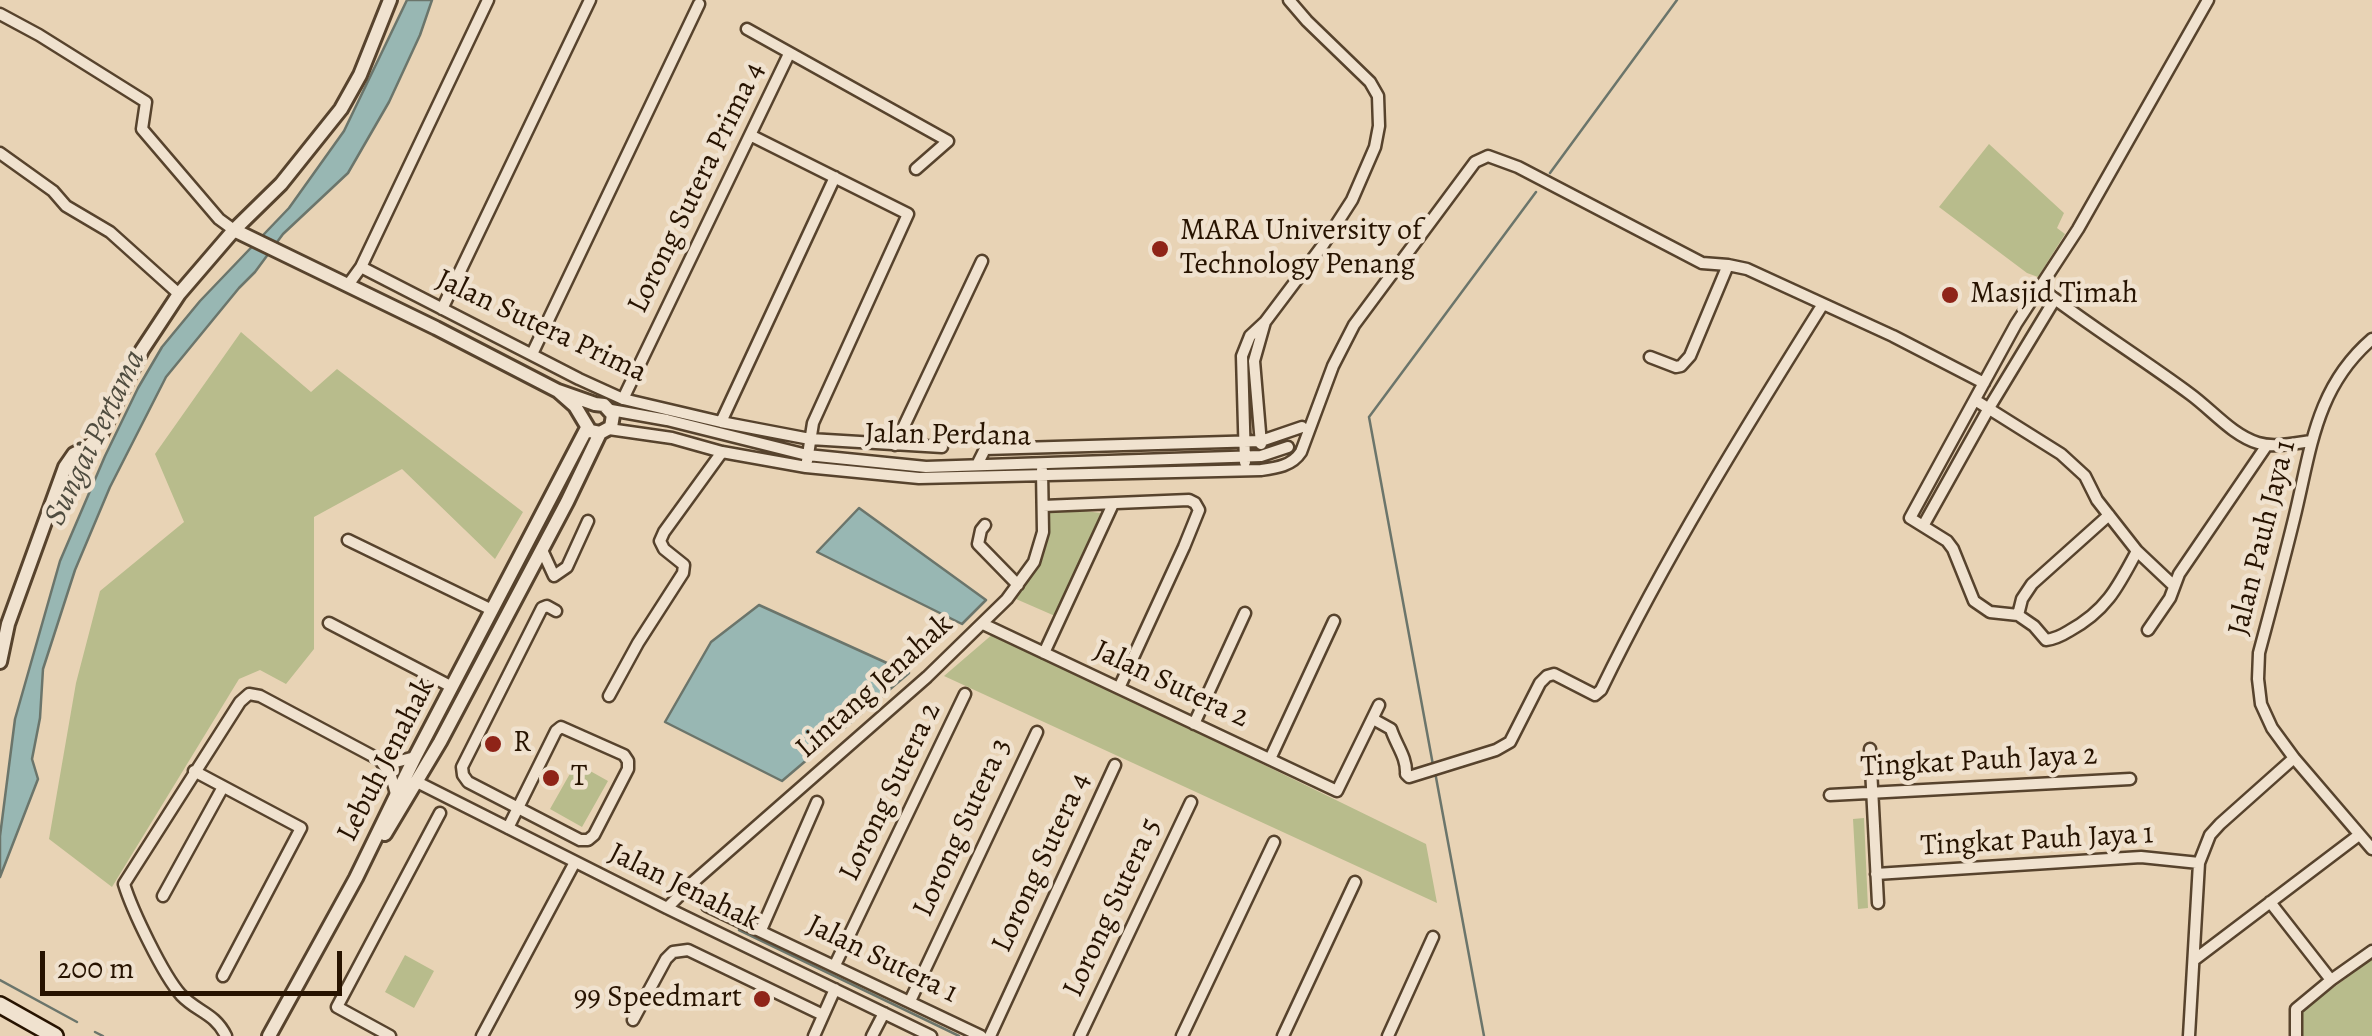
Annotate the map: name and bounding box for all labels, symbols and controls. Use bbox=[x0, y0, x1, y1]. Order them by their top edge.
street label: Lorong Sutera Prima 4 bbox=[621, 57, 773, 319]
place label: MARA University of Technology Penang bbox=[1180, 214, 1422, 284]
marker: MARA University of Technology Penang bbox=[1149, 238, 1171, 260]
street label: Jalan Sutera Prima bbox=[430, 262, 652, 392]
place label: Masjid Timah bbox=[1970, 277, 2138, 313]
marker: Masjid Timah bbox=[1939, 284, 1961, 306]
water label: Sungai Pertama bbox=[37, 344, 155, 532]
street label: Jalan Perdana bbox=[864, 417, 1032, 455]
street label: Jalan Pauh Jaya 1 bbox=[2221, 437, 2305, 639]
street label: Lintang Jenahak bbox=[789, 607, 961, 767]
street label: Jalan Sutera 2 bbox=[1088, 633, 1254, 737]
street label: Lebuh Jenahak bbox=[330, 672, 444, 848]
street label: Lorong Sutera 2 bbox=[832, 697, 950, 887]
place label: R bbox=[513, 726, 531, 762]
marker: R bbox=[482, 733, 504, 755]
street label: Lorong Sutera 3 bbox=[906, 733, 1020, 923]
street label: Tingkat Pauh Jaya 2 bbox=[1860, 738, 2098, 786]
place label: T bbox=[571, 760, 587, 796]
marker: T bbox=[540, 767, 562, 789]
street label: Lorong Sutera 4 bbox=[985, 768, 1099, 958]
street label: Lorong Sutera 5 bbox=[1056, 813, 1170, 1003]
street label: Tingkat Pauh Jaya 1 bbox=[1920, 817, 2154, 865]
street label: Jalan Jenahak bbox=[602, 836, 766, 940]
street label: Jalan Sutera 1 bbox=[801, 908, 963, 1012]
scale bar bbox=[45, 931, 348, 993]
text: 200 m bbox=[57, 948, 134, 988]
place label: 99 Speedmart bbox=[574, 981, 742, 1017]
marker: 99 Speedmart bbox=[751, 988, 773, 1010]

